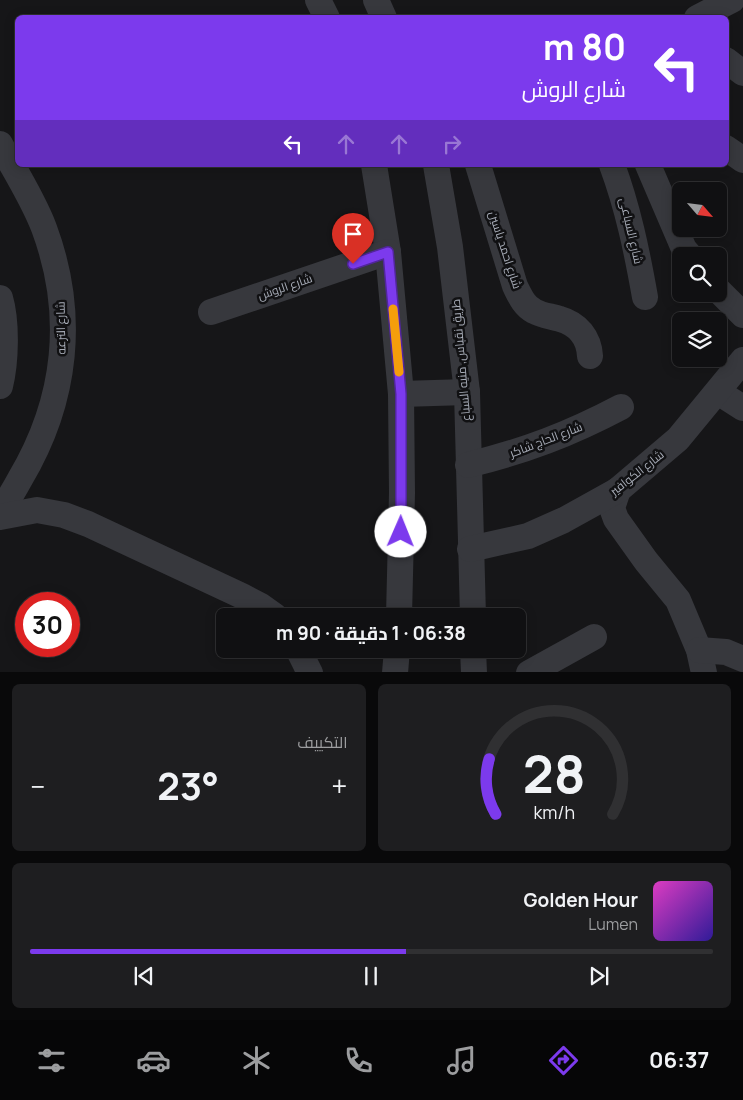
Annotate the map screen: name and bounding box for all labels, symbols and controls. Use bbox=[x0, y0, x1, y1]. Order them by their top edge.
text: 80 m bbox=[543, 23, 626, 71]
icon: left bbox=[644, 35, 709, 100]
text: شارع الروش bbox=[522, 74, 626, 104]
icon: left bbox=[279, 130, 307, 158]
icon: ahead bbox=[332, 130, 360, 158]
icon: ahead bbox=[385, 130, 413, 158]
icon: right bbox=[438, 130, 466, 158]
north arrow bbox=[672, 182, 728, 238]
map controls bbox=[672, 182, 727, 367]
street label: شارع السباعى bbox=[616, 196, 647, 266]
street label: شارع احمد ياسين bbox=[485, 209, 526, 291]
pin bbox=[332, 213, 374, 264]
icon: arrive bbox=[339, 220, 367, 248]
button: search bbox=[672, 247, 727, 302]
street label: شارع الروش bbox=[255, 269, 315, 304]
street label: طريق نقباس, منيه السباع bbox=[447, 298, 474, 422]
street label: شارع الترعه bbox=[52, 301, 69, 355]
button: layers bbox=[672, 312, 727, 367]
street label: شارع الحاج شاكر bbox=[506, 418, 585, 462]
street label: شارع الكوافير bbox=[605, 446, 667, 500]
position arrow bbox=[374, 505, 426, 557]
speed limit sign: 30 bbox=[15, 592, 80, 657]
text: 06:38 · 1 دقيقة · 90 m bbox=[276, 620, 466, 646]
text: التكييف bbox=[297, 731, 348, 753]
text: 28 bbox=[523, 738, 586, 809]
text: 23° bbox=[157, 759, 219, 811]
text: − bbox=[30, 767, 45, 805]
text: + bbox=[331, 767, 347, 805]
text: km/h bbox=[533, 800, 575, 824]
text: Golden Hour bbox=[524, 887, 638, 913]
text: Lumen bbox=[588, 913, 638, 935]
icon: previous bbox=[130, 962, 158, 990]
icon: pause bbox=[357, 962, 385, 990]
icon: next bbox=[585, 962, 613, 990]
icon: filters bbox=[34, 1043, 69, 1078]
icon: car bbox=[136, 1043, 171, 1078]
icon: climate bbox=[239, 1043, 274, 1078]
icon: phone bbox=[341, 1043, 376, 1078]
icon: music bbox=[444, 1043, 479, 1078]
icon: directions bbox=[546, 1043, 581, 1078]
text: 06:37 bbox=[649, 1045, 709, 1075]

